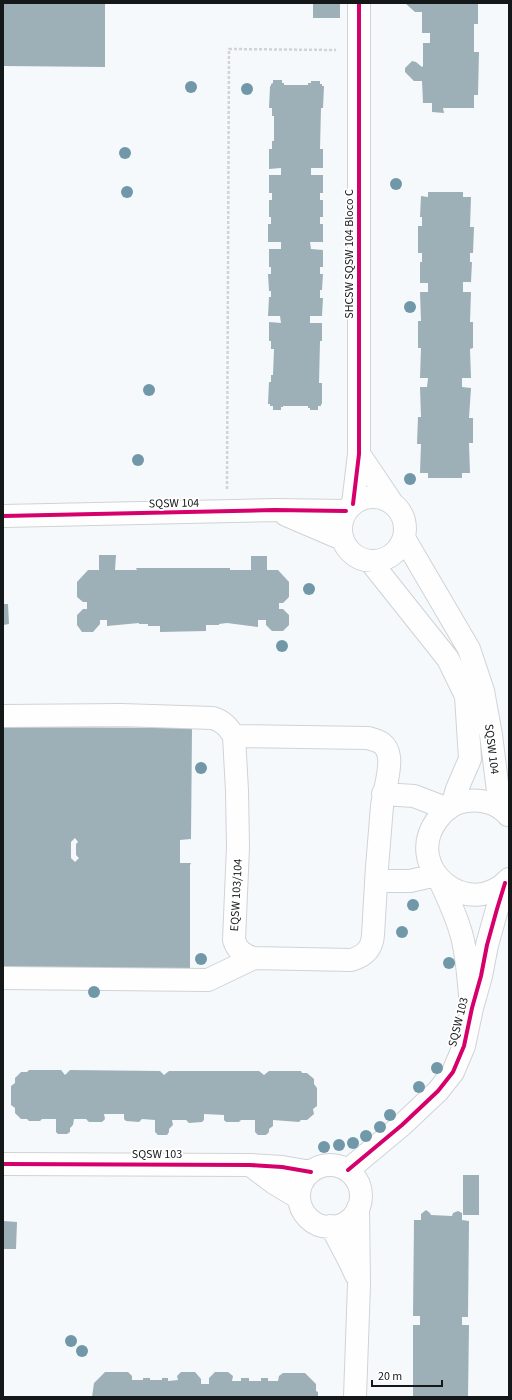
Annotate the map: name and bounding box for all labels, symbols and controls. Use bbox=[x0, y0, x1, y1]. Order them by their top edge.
street label: SHCSW SQSW 104 Bloco C bbox=[341, 189, 358, 319]
street label: SQSW 104 bbox=[149, 495, 199, 512]
street label: SQSW 104 bbox=[480, 723, 503, 775]
street label: EQSW 103/104 bbox=[226, 858, 247, 932]
street label: SQSW 103 bbox=[444, 996, 473, 1049]
street label: SQSW 103 bbox=[132, 1146, 182, 1163]
scale bar bbox=[372, 1362, 442, 1388]
text: 20 m bbox=[378, 1368, 402, 1385]

